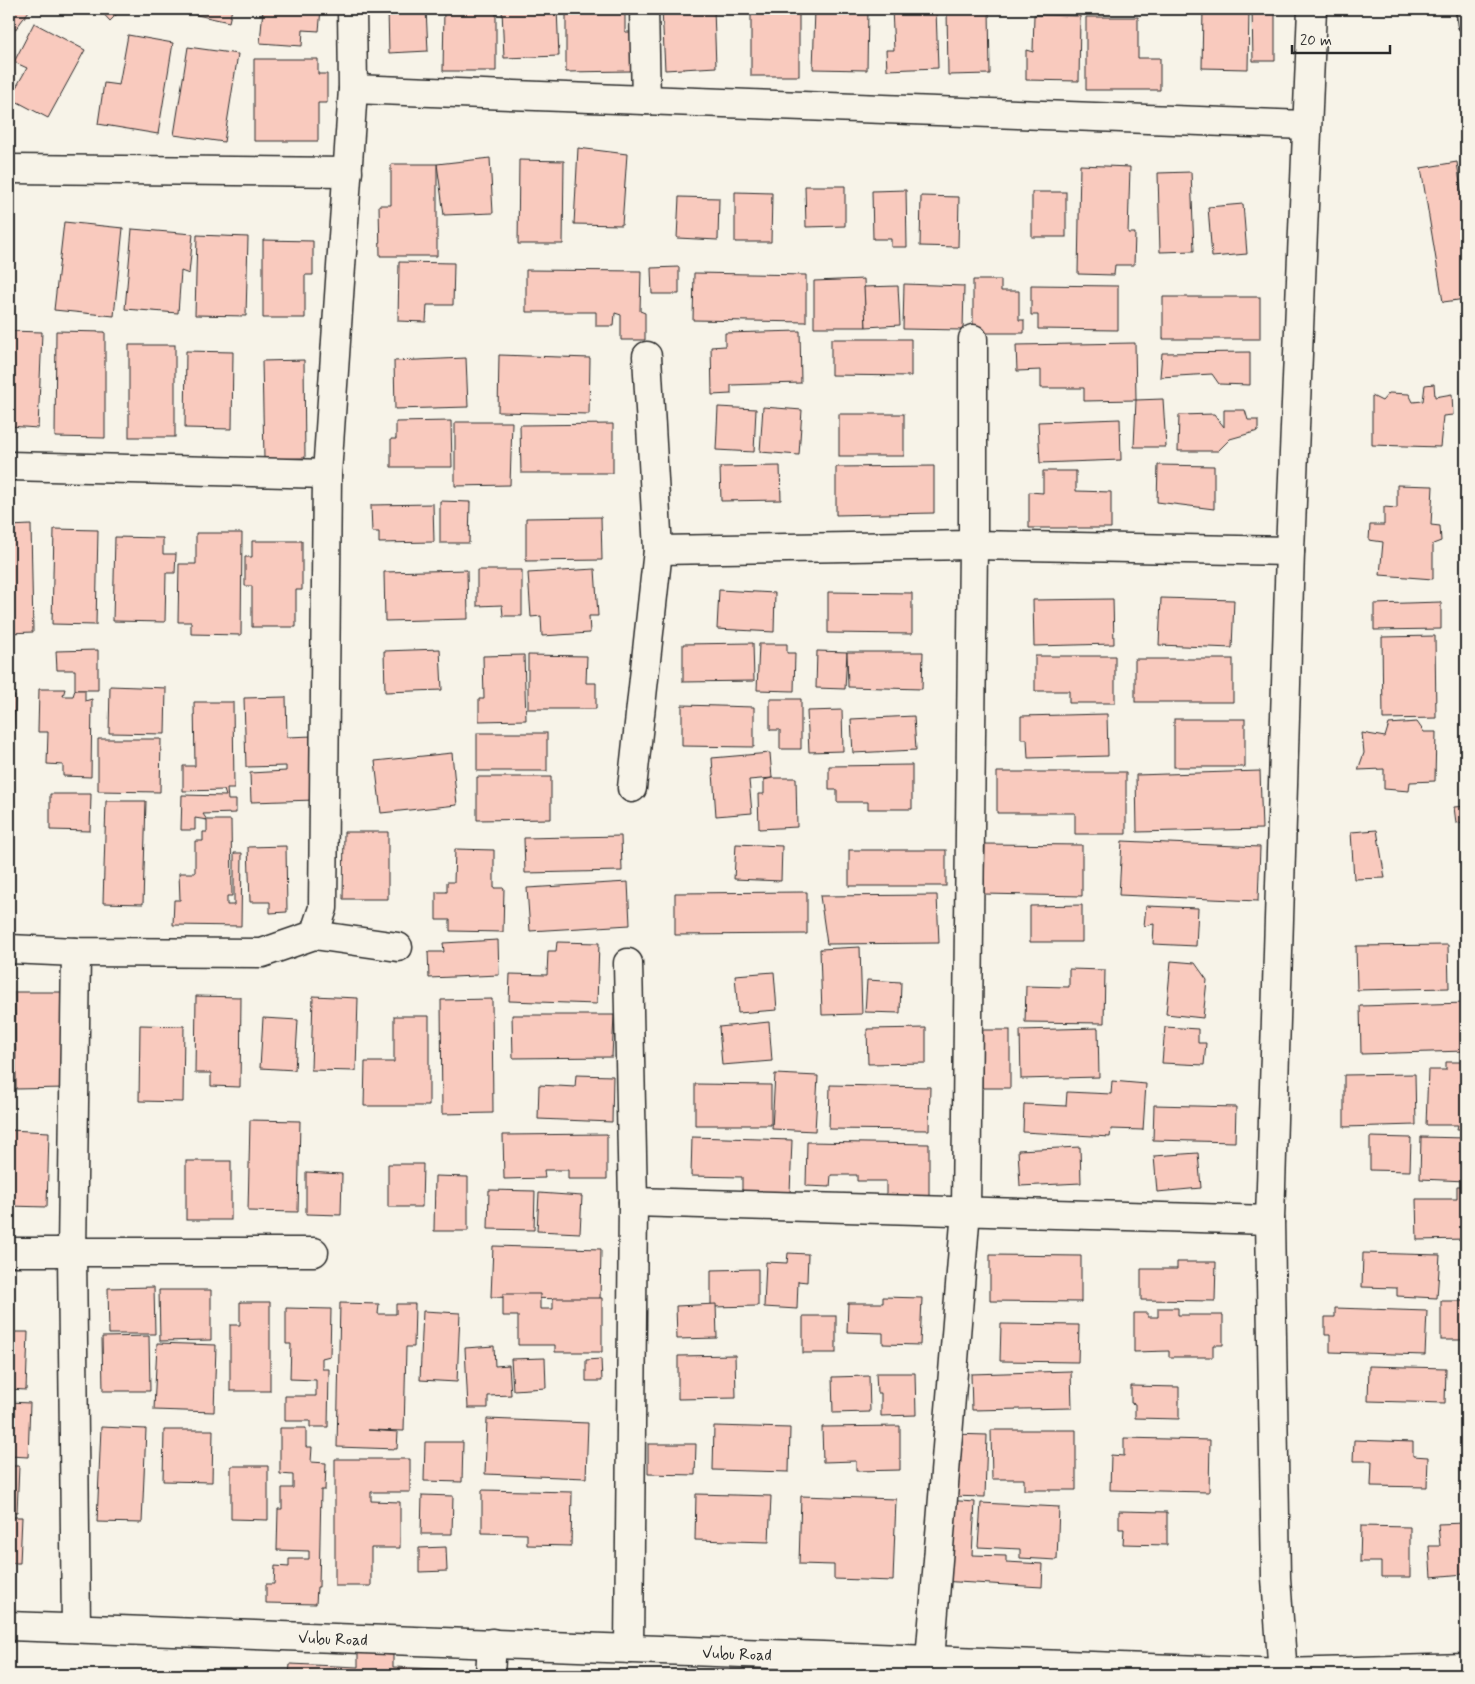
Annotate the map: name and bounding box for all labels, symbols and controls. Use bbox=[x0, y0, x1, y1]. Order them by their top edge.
scale bar bbox=[1292, 22, 1390, 54]
text: 20 m bbox=[1300, 31, 1332, 51]
street label: Vubu Road bbox=[298, 1628, 368, 1651]
street label: Vubu Road bbox=[702, 1643, 772, 1666]

